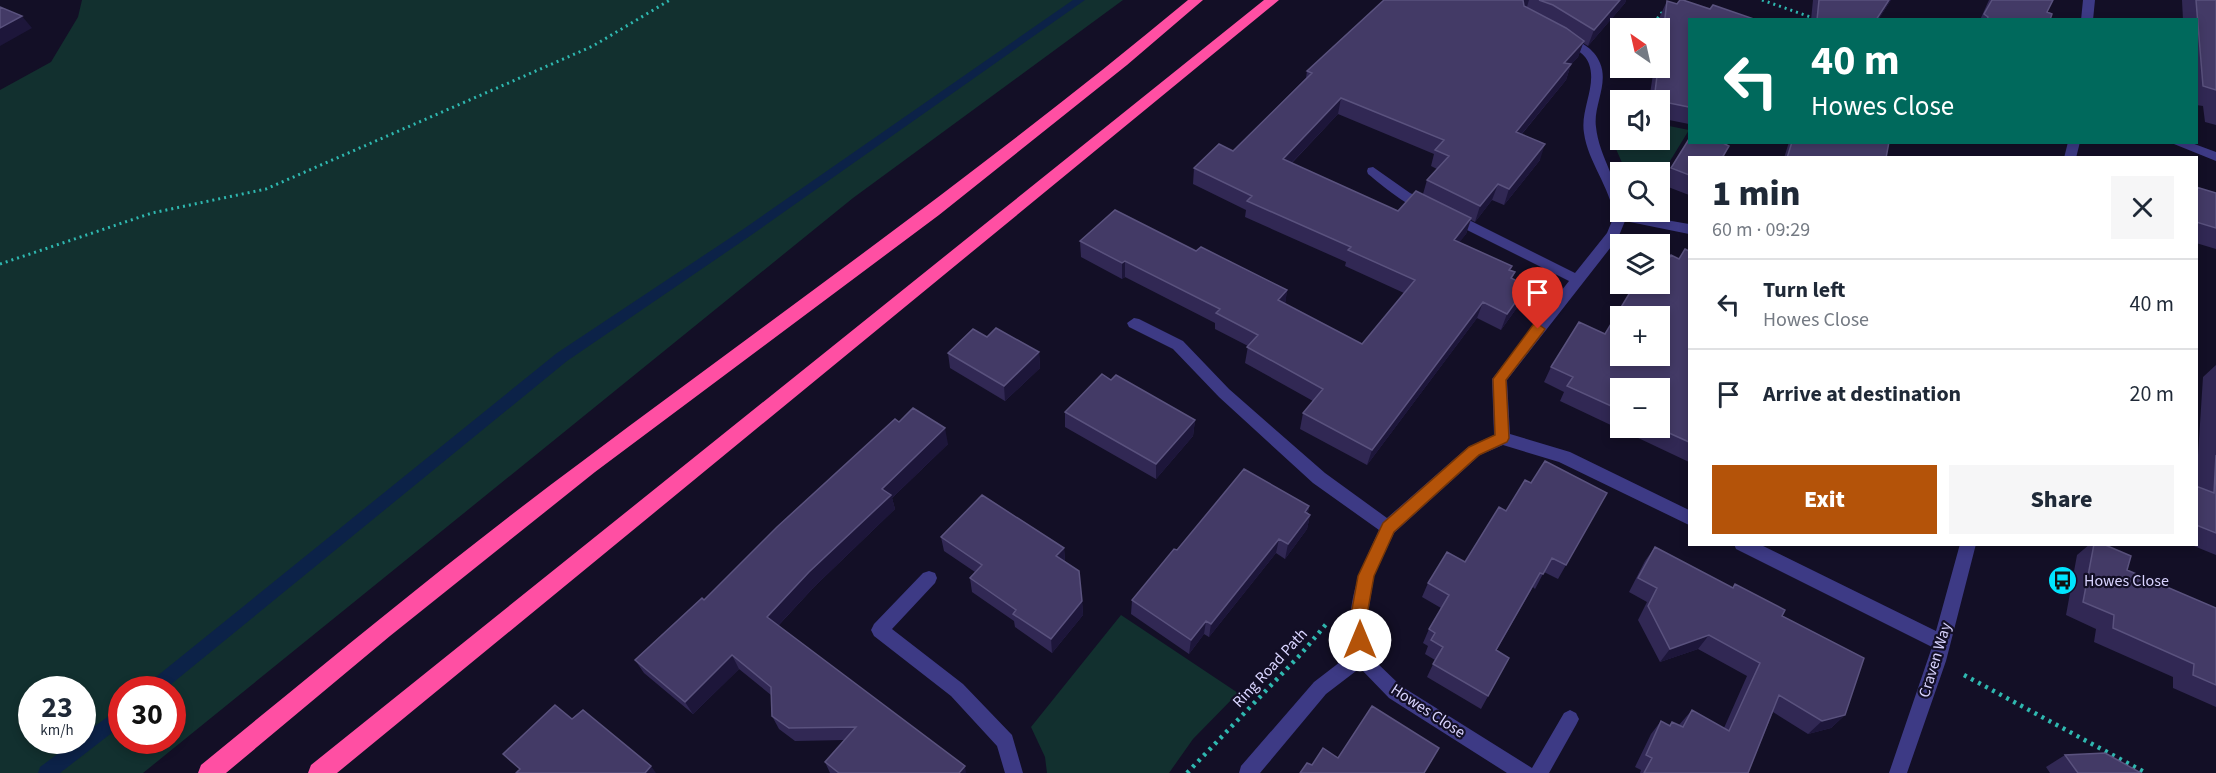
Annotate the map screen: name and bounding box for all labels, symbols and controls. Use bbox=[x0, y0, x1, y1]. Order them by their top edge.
north arrow bbox=[1610, 18, 1670, 78]
map controls bbox=[1610, 18, 1670, 438]
text: 40 m bbox=[1811, 31, 1900, 91]
icon: left bbox=[1712, 42, 1790, 120]
text: Howes Close bbox=[1811, 87, 1954, 126]
button: sound bbox=[1610, 90, 1670, 150]
button: search bbox=[1610, 162, 1670, 222]
text: 1 min bbox=[1712, 168, 1800, 219]
button: close bbox=[2111, 176, 2174, 239]
text: 60 m · 09:29 bbox=[1712, 216, 1810, 244]
button: layers bbox=[1610, 234, 1670, 294]
pin bbox=[1512, 267, 1563, 329]
text: Turn left bbox=[1763, 274, 1845, 306]
icon: arrive bbox=[1521, 276, 1554, 309]
icon: left bbox=[1712, 288, 1745, 321]
text: 40 m bbox=[2129, 288, 2174, 320]
button: + bbox=[1610, 306, 1670, 366]
text: Howes Close bbox=[1763, 306, 1869, 334]
button: − bbox=[1610, 378, 1670, 438]
icon: arrive bbox=[1712, 378, 1745, 411]
text: Arrive at destination bbox=[1763, 378, 1961, 410]
text: 20 m bbox=[2129, 378, 2174, 410]
button: Exit bbox=[1712, 465, 1937, 534]
button: Share bbox=[1949, 465, 2174, 534]
bus stop icon: Howes Close bbox=[2047, 565, 2079, 597]
place label: Howes Close bbox=[2084, 570, 2169, 592]
position arrow bbox=[1328, 608, 1392, 672]
street label: Craven Way bbox=[1913, 619, 1957, 700]
street label: Ring Road Path bbox=[1228, 624, 1312, 712]
speed limit sign: 30 bbox=[108, 676, 186, 754]
street label: Howes Close bbox=[1386, 679, 1470, 743]
text: 23 bbox=[41, 686, 73, 729]
text: km/h bbox=[40, 720, 74, 741]

